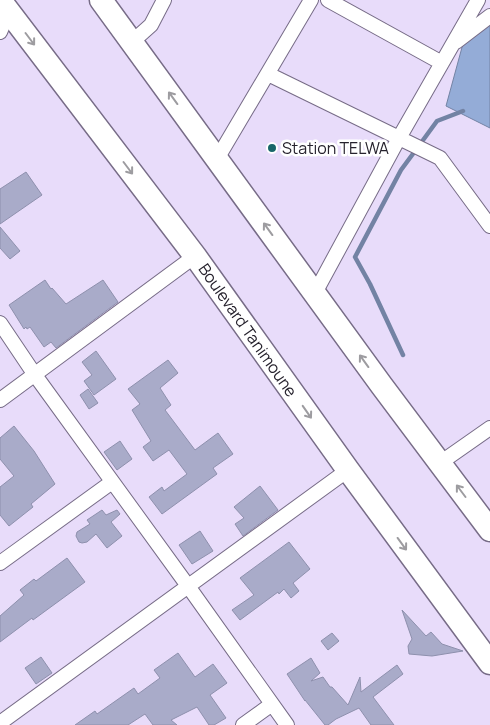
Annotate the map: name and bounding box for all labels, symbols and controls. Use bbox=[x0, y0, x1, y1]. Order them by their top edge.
one-way arrow bbox=[24, 32, 35, 45]
one-way arrow bbox=[168, 91, 178, 105]
place label: Station TELWA bbox=[282, 137, 389, 159]
marker: Station TELWA bbox=[266, 142, 278, 154]
one-way arrow bbox=[123, 161, 133, 175]
one-way arrow bbox=[263, 223, 274, 236]
street label: Boulevard Tanimoune bbox=[194, 259, 302, 401]
one-way arrow bbox=[359, 354, 369, 368]
one-way arrow bbox=[302, 405, 312, 419]
one-way arrow bbox=[456, 484, 466, 498]
one-way arrow bbox=[397, 537, 407, 551]

